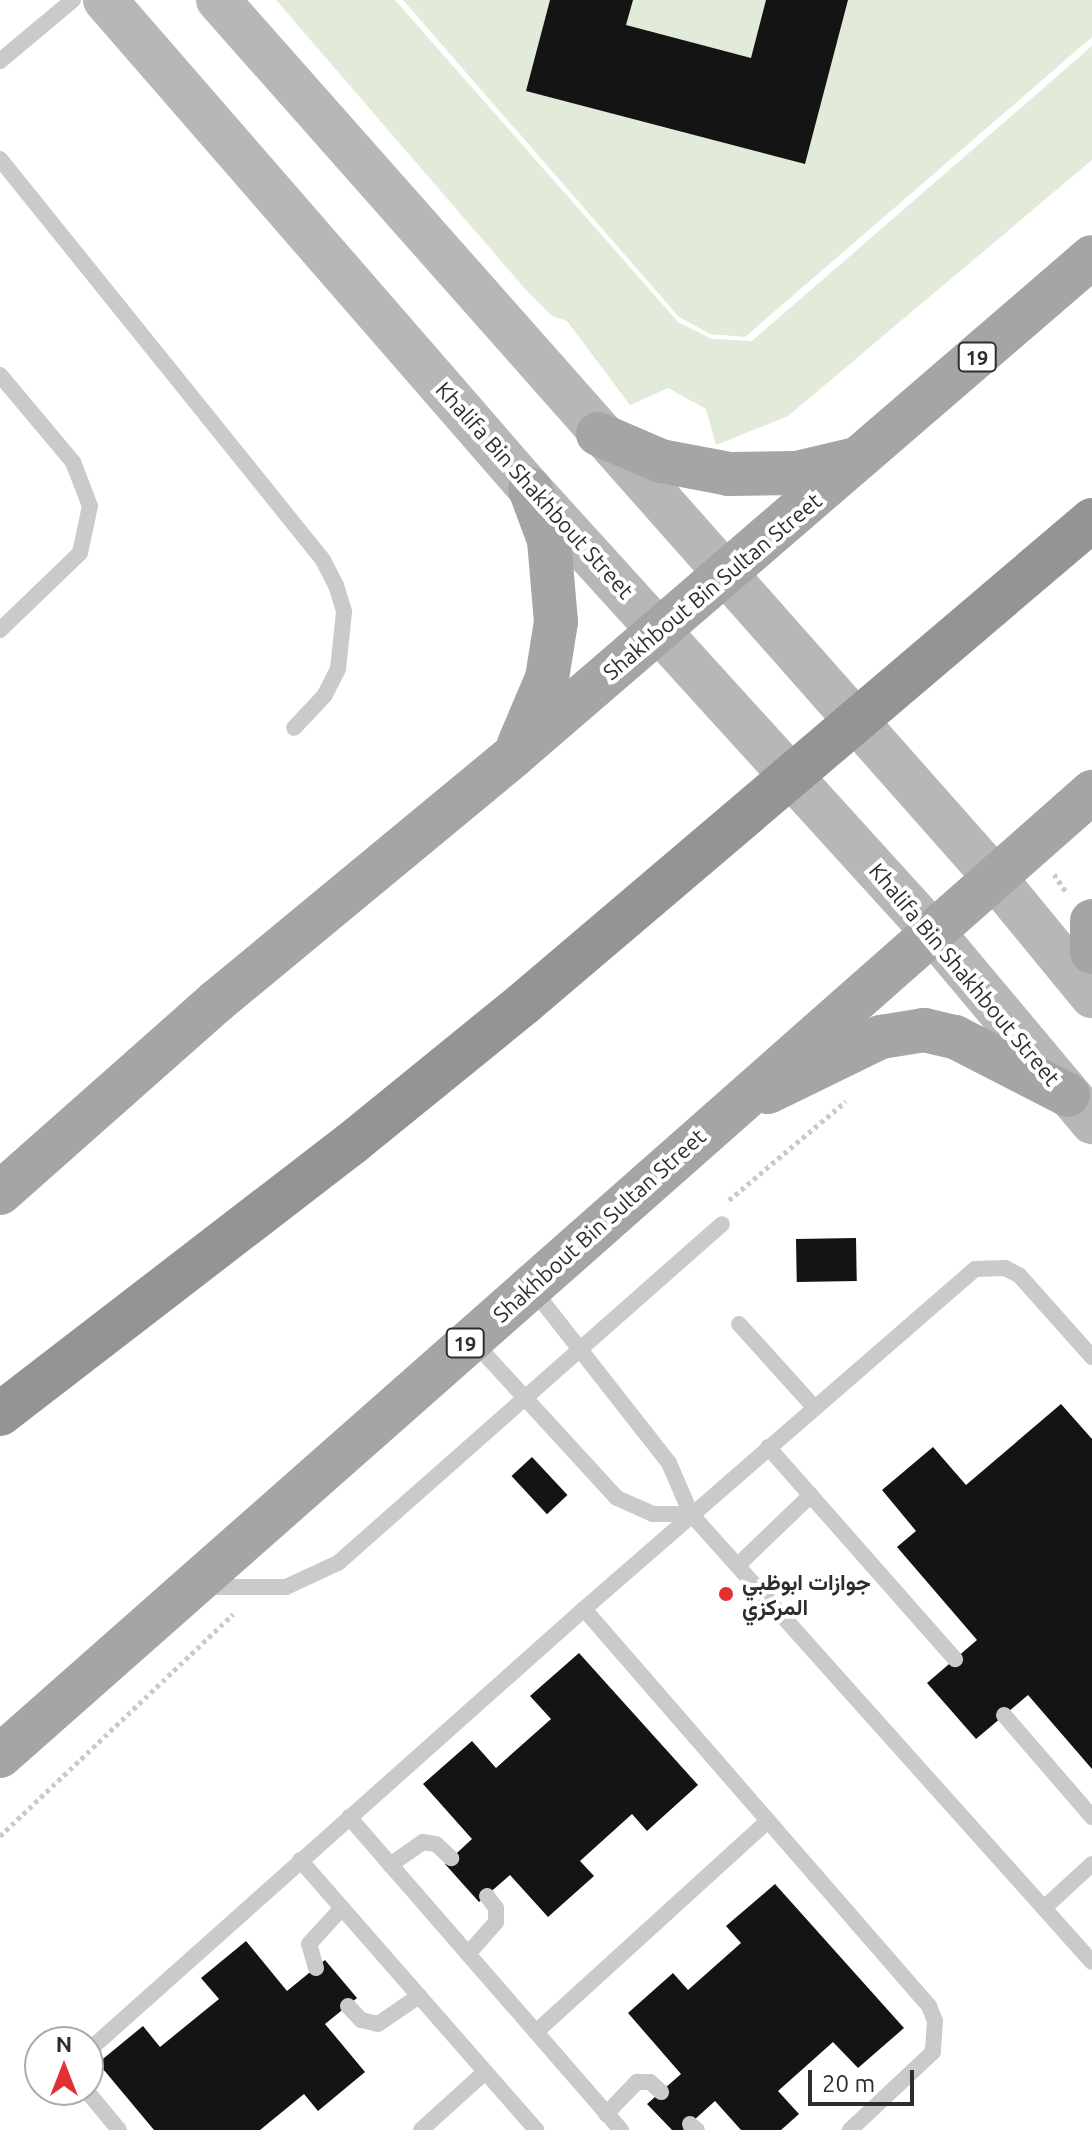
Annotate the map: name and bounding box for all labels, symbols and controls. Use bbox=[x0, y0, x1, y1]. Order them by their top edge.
road number: 19 bbox=[957, 341, 997, 373]
street label: Khalifa Bin Shakhbout Street bbox=[431, 376, 639, 604]
street label: Shakhbout Bin Sultan Street bbox=[598, 487, 826, 685]
street label: Khalifa Bin Shakhbout Street bbox=[864, 857, 1066, 1091]
street label: Shakhbout Bin Sultan Street bbox=[487, 1123, 711, 1327]
road number: 19 bbox=[445, 1327, 485, 1359]
place label: جوازات ابوظبي المركزي bbox=[742, 1568, 871, 1620]
marker: جوازات ابوظبي المركزي bbox=[717, 1585, 735, 1603]
north arrow bbox=[24, 2026, 104, 2106]
text: N bbox=[56, 2031, 72, 2056]
scale bar bbox=[812, 2054, 918, 2104]
text: 20 m bbox=[822, 2070, 875, 2097]

